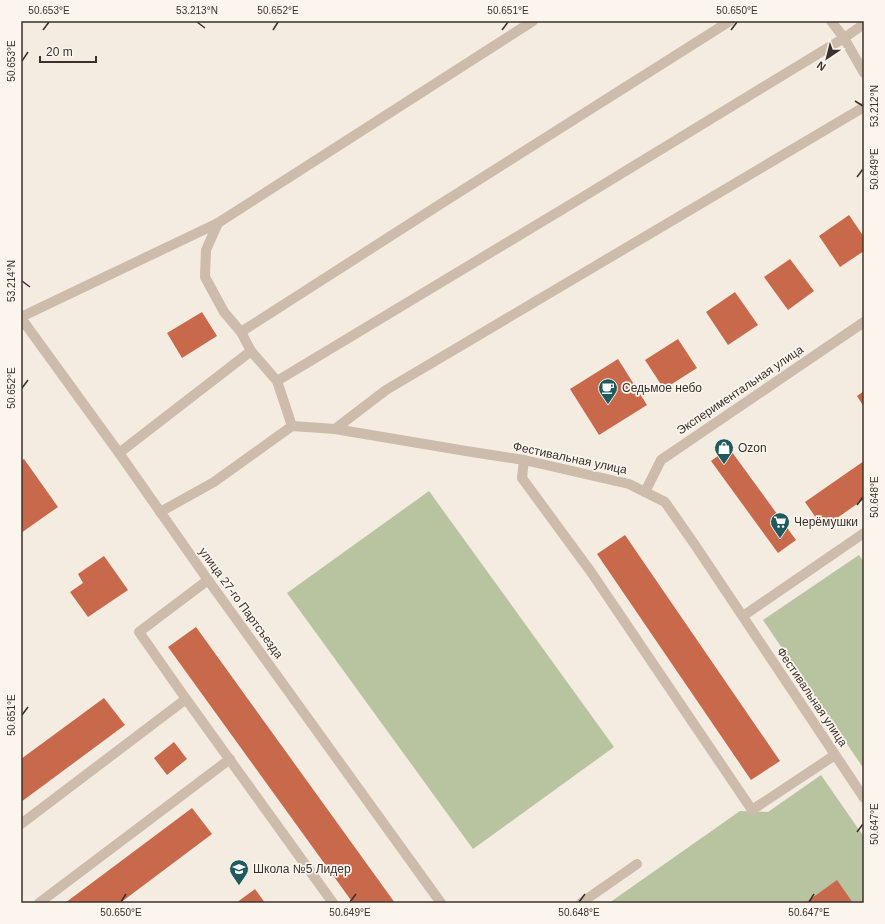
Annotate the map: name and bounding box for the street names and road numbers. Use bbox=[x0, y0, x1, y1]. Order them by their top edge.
street label: Экспериментальная улица bbox=[674, 342, 806, 438]
street label: Фестивальная улица bbox=[512, 439, 629, 477]
street label: улица 27-го Партсъезда bbox=[196, 545, 286, 661]
street label: Фестивальная улица bbox=[774, 645, 850, 749]

